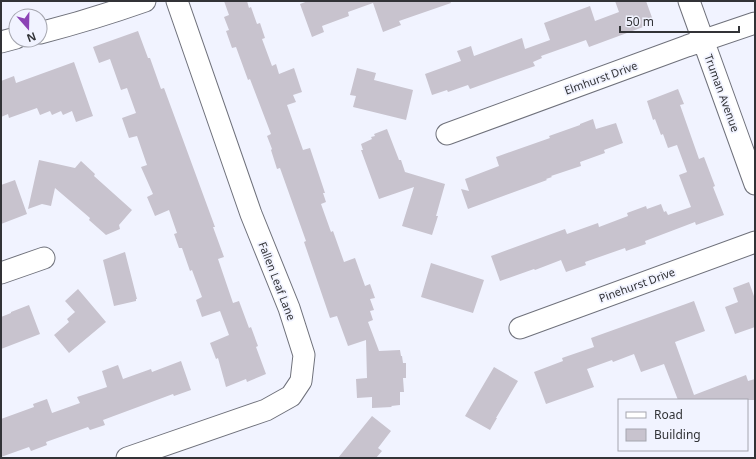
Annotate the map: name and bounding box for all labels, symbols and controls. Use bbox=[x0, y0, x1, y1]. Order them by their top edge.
north arrow bbox=[8, 8, 48, 48]
scale bar bbox=[620, 8, 739, 34]
text: 50 m bbox=[626, 13, 654, 30]
text: N bbox=[25, 29, 38, 46]
street label: Truman Avenue bbox=[701, 52, 743, 134]
street label: Elmhurst Drive bbox=[562, 57, 639, 98]
street label: Fallen Leaf Lane bbox=[256, 239, 299, 322]
street label: Pinehurst Drive bbox=[597, 264, 677, 305]
legend bbox=[618, 399, 748, 451]
text: Road bbox=[654, 406, 683, 423]
text: Building bbox=[654, 426, 701, 443]

